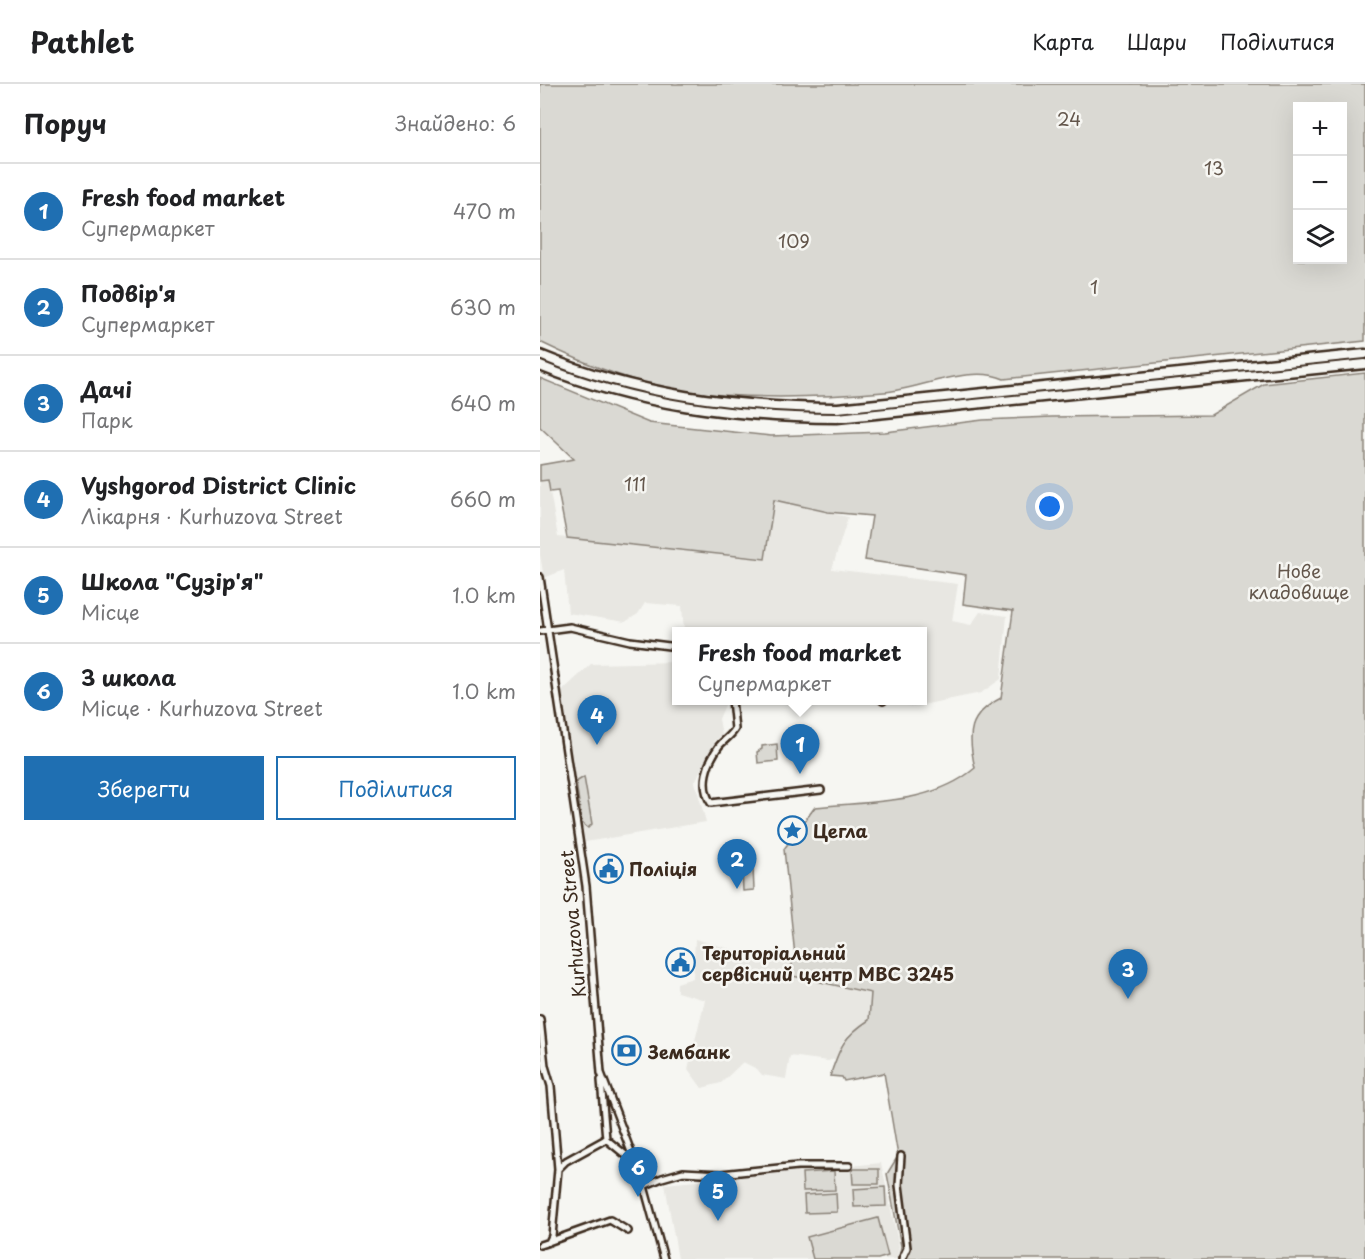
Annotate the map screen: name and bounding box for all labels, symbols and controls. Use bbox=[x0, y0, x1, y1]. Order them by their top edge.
text: Pathlet bbox=[30, 20, 134, 63]
text: Карта bbox=[1032, 25, 1094, 57]
text: Шари bbox=[1127, 25, 1187, 57]
text: Поділитися bbox=[1220, 25, 1335, 57]
map controls bbox=[1293, 102, 1347, 264]
button: + bbox=[1293, 102, 1347, 156]
text: Поруч bbox=[24, 104, 107, 143]
park label: 24 bbox=[1057, 105, 1081, 132]
text: Знайдено: 6 bbox=[395, 108, 516, 138]
park label: 13 bbox=[1204, 154, 1224, 181]
button: − bbox=[1293, 156, 1347, 210]
text: Fresh food market bbox=[81, 180, 285, 213]
text: 1 bbox=[39, 196, 48, 226]
text: 470 m bbox=[453, 196, 516, 226]
button: layers bbox=[1293, 210, 1347, 264]
text: Супермаркет bbox=[81, 213, 214, 243]
park label: 109 bbox=[778, 227, 810, 254]
park label: 1 bbox=[1090, 273, 1098, 300]
text: Подвір'я bbox=[81, 276, 176, 309]
text: 2 bbox=[36, 292, 51, 322]
text: 630 m bbox=[450, 292, 516, 322]
text: Супермаркет bbox=[81, 309, 214, 339]
text: Дачі bbox=[81, 372, 132, 405]
text: 3 bbox=[37, 388, 50, 418]
text: 640 m bbox=[450, 388, 516, 418]
text: Парк bbox=[81, 405, 133, 435]
text: Vyshgorod District Clinic bbox=[81, 468, 356, 501]
park label: 111 bbox=[624, 470, 646, 497]
text: 4 bbox=[37, 484, 50, 514]
text: 660 m bbox=[450, 484, 516, 514]
your location bbox=[1035, 492, 1064, 521]
text: Лікарня · Kurhuzova Street bbox=[81, 501, 343, 531]
park label: Нове кладовище bbox=[1249, 557, 1349, 605]
text: Школа "Сузір'я" bbox=[81, 564, 263, 597]
text: 5 bbox=[37, 580, 50, 610]
text: 1.0 km bbox=[452, 580, 516, 610]
text: Місце bbox=[81, 597, 140, 627]
popup bbox=[672, 627, 927, 705]
text: Fresh food market bbox=[697, 635, 902, 668]
text: 3 школа bbox=[81, 660, 176, 693]
text: Супермаркет bbox=[697, 668, 831, 698]
text: 6 bbox=[36, 676, 51, 706]
text: 1.0 km bbox=[452, 676, 516, 706]
text: Місце · Kurhuzova Street bbox=[81, 693, 323, 723]
pin: 4 bbox=[578, 696, 616, 745]
pin: 1 bbox=[780, 724, 820, 774]
button: Зберегти bbox=[24, 756, 264, 820]
button: Поділитися bbox=[276, 756, 516, 820]
place icon: Цегла bbox=[776, 814, 808, 846]
place label: Цегла bbox=[813, 817, 868, 844]
pin: 2 bbox=[718, 840, 756, 889]
street label: Kurhuzova Street bbox=[552, 849, 592, 999]
public building icon: Поліція bbox=[592, 852, 624, 884]
place label: Поліція bbox=[629, 855, 697, 882]
place label: Територіальний сервісний центр МВС 3245 bbox=[702, 939, 954, 987]
public building icon: Територіальний сервісний центр МВС 3245 bbox=[665, 946, 697, 978]
pin: 3 bbox=[1108, 950, 1148, 999]
bank icon: Зембанк bbox=[611, 1035, 643, 1067]
place label: Зембанк bbox=[647, 1038, 731, 1065]
pin: 6 bbox=[618, 1148, 658, 1197]
pin: 5 bbox=[698, 1172, 738, 1221]

